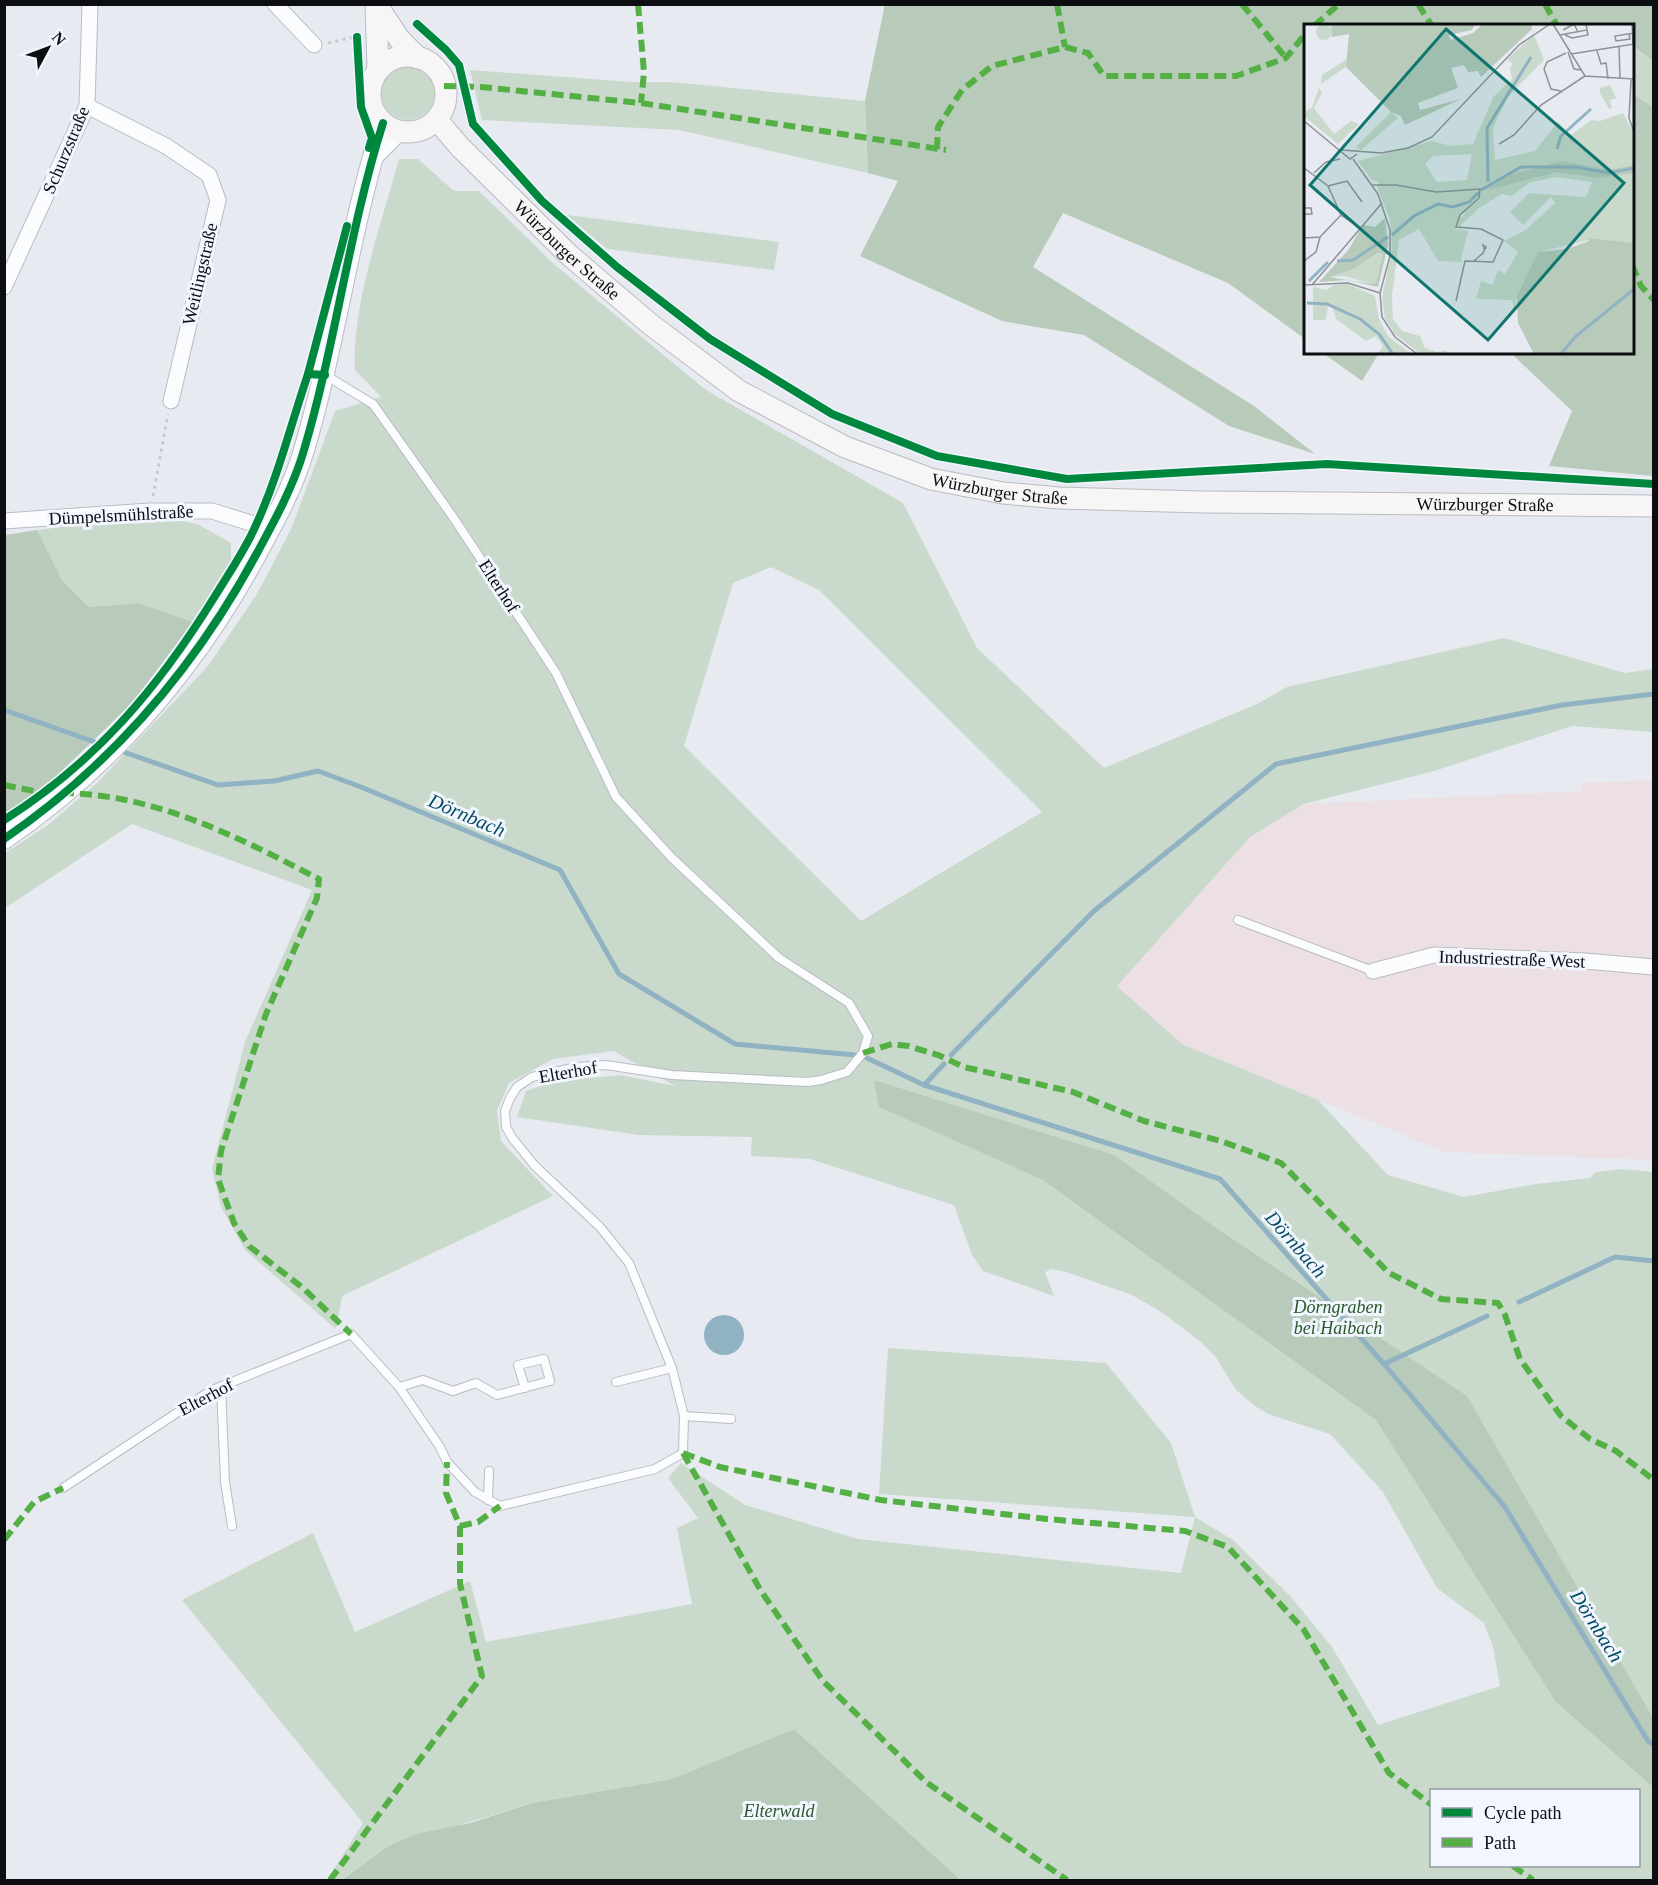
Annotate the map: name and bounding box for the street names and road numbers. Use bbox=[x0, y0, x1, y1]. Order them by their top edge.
street label: Schurzstraße bbox=[39, 103, 93, 197]
street label: Würzburger Straße bbox=[510, 196, 624, 304]
street label: Weitlingstraße bbox=[178, 221, 222, 327]
street label: Würzburger Straße bbox=[930, 469, 1068, 508]
street label: Würzburger Straße bbox=[1416, 494, 1554, 515]
street label: Dümpelsmühlstraße bbox=[48, 501, 194, 529]
street label: Elterhof bbox=[475, 556, 523, 616]
street label: Industriestraße West bbox=[1438, 946, 1586, 972]
street label: Elterhof bbox=[537, 1057, 599, 1087]
street label: Elterhof bbox=[175, 1374, 237, 1420]

